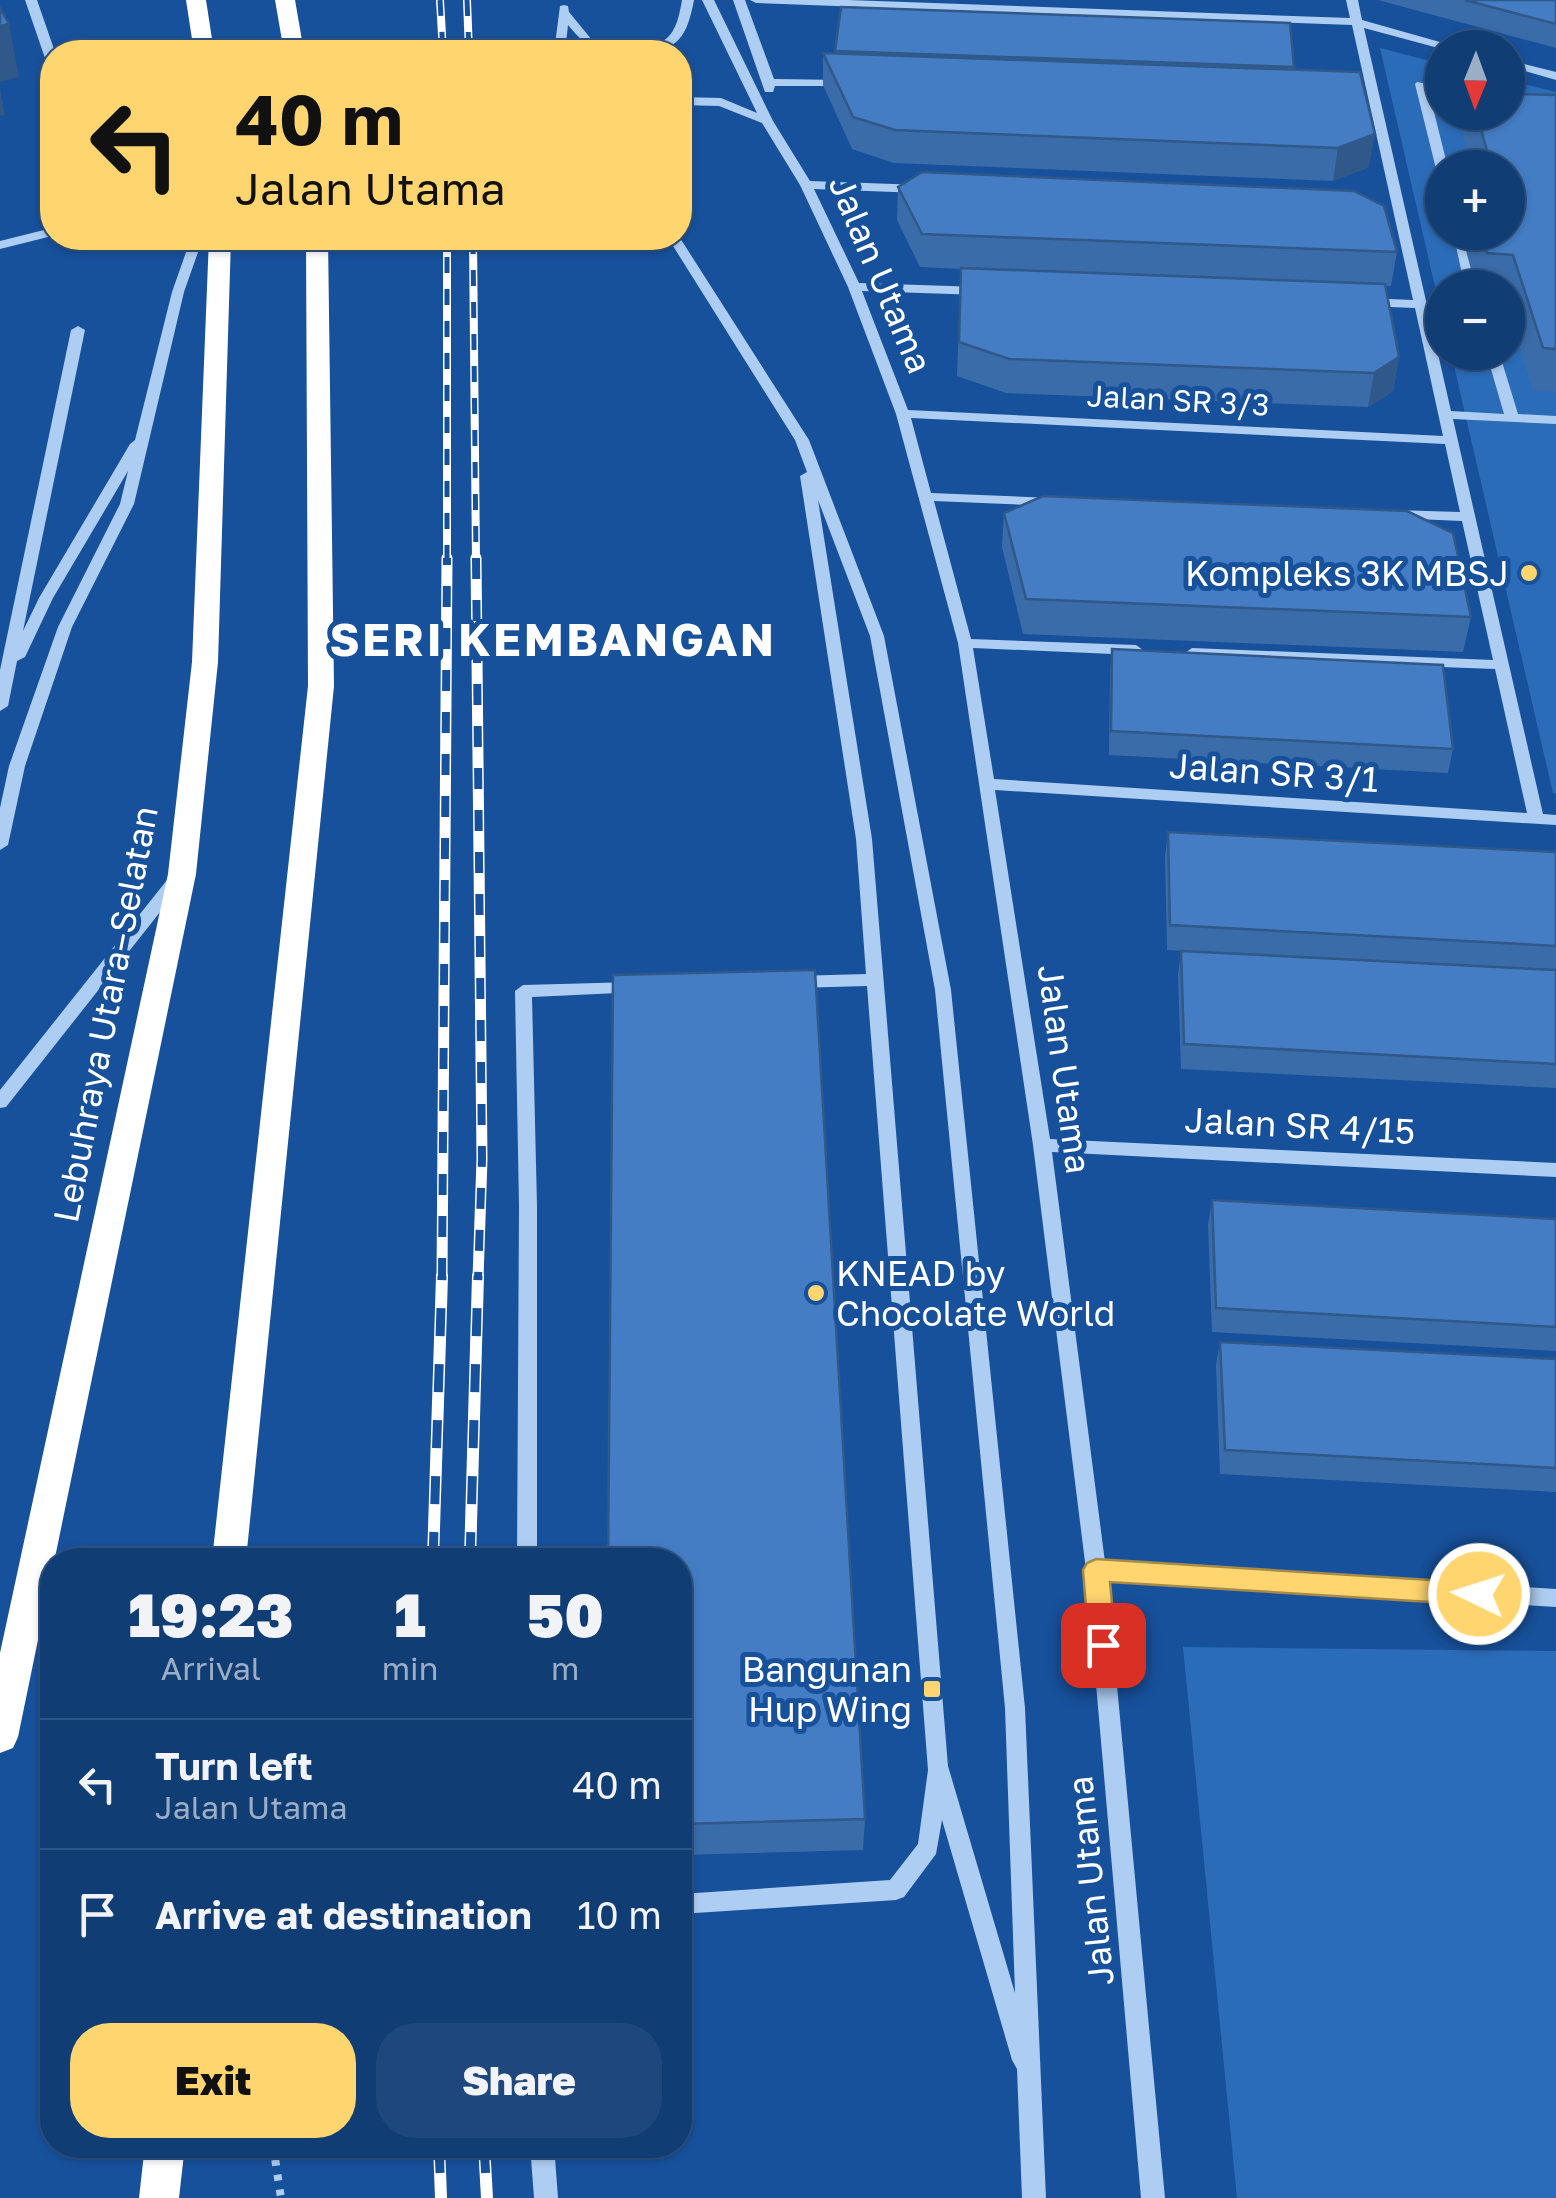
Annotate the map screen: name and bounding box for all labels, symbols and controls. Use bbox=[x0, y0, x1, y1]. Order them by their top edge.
north arrow bbox=[1425, 30, 1525, 130]
map controls bbox=[1425, 30, 1525, 370]
text: 40 m bbox=[235, 76, 403, 160]
icon: left bbox=[70, 80, 200, 210]
button: + bbox=[1425, 150, 1525, 250]
text: Jalan Utama bbox=[235, 161, 506, 215]
street label: Jalan Utama bbox=[821, 169, 941, 379]
button: − bbox=[1425, 270, 1525, 370]
street label: Jalan SR 3/3 bbox=[1086, 377, 1270, 423]
place label: Kompleks 3K MBSJ bbox=[1185, 552, 1509, 594]
marker: Kompleks 3K MBSJ bbox=[1518, 562, 1540, 584]
district label: SERI KEMBANGAN bbox=[329, 612, 777, 666]
street label: Jalan SR 3/1 bbox=[1168, 744, 1380, 800]
street label: Lebuhraya Utara–Selatan bbox=[44, 802, 166, 1226]
street label: Jalan Utama bbox=[1030, 962, 1100, 1176]
street label: Jalan SR 4/15 bbox=[1184, 1098, 1416, 1152]
place label: KNEAD by Chocolate World bbox=[836, 1252, 1115, 1334]
marker: KNEAD by Chocolate World bbox=[805, 1282, 827, 1304]
position arrow bbox=[1427, 1542, 1531, 1646]
text: 19:23 bbox=[128, 1578, 294, 1650]
text: 1 bbox=[394, 1578, 426, 1650]
text: 50 bbox=[526, 1578, 604, 1650]
pin bbox=[1061, 1603, 1146, 1688]
icon: arrive bbox=[1076, 1618, 1131, 1673]
place label: Bangunan Hup Wing bbox=[742, 1648, 912, 1730]
text: Arrival bbox=[161, 1649, 261, 1687]
text: min bbox=[382, 1649, 438, 1687]
text: m bbox=[551, 1649, 579, 1687]
marker: Bangunan Hup Wing bbox=[921, 1678, 943, 1700]
text: Turn left bbox=[155, 1743, 313, 1788]
icon: left bbox=[70, 1757, 125, 1812]
text: 40 m bbox=[572, 1762, 662, 1807]
street label: Jalan Utama bbox=[1058, 1774, 1122, 1988]
text: Jalan Utama bbox=[155, 1788, 347, 1826]
icon: arrive bbox=[70, 1887, 125, 1942]
text: Arrive at destination bbox=[155, 1892, 532, 1937]
text: 10 m bbox=[577, 1892, 662, 1937]
button: Exit bbox=[70, 2023, 356, 2138]
button: Share bbox=[376, 2023, 662, 2138]

